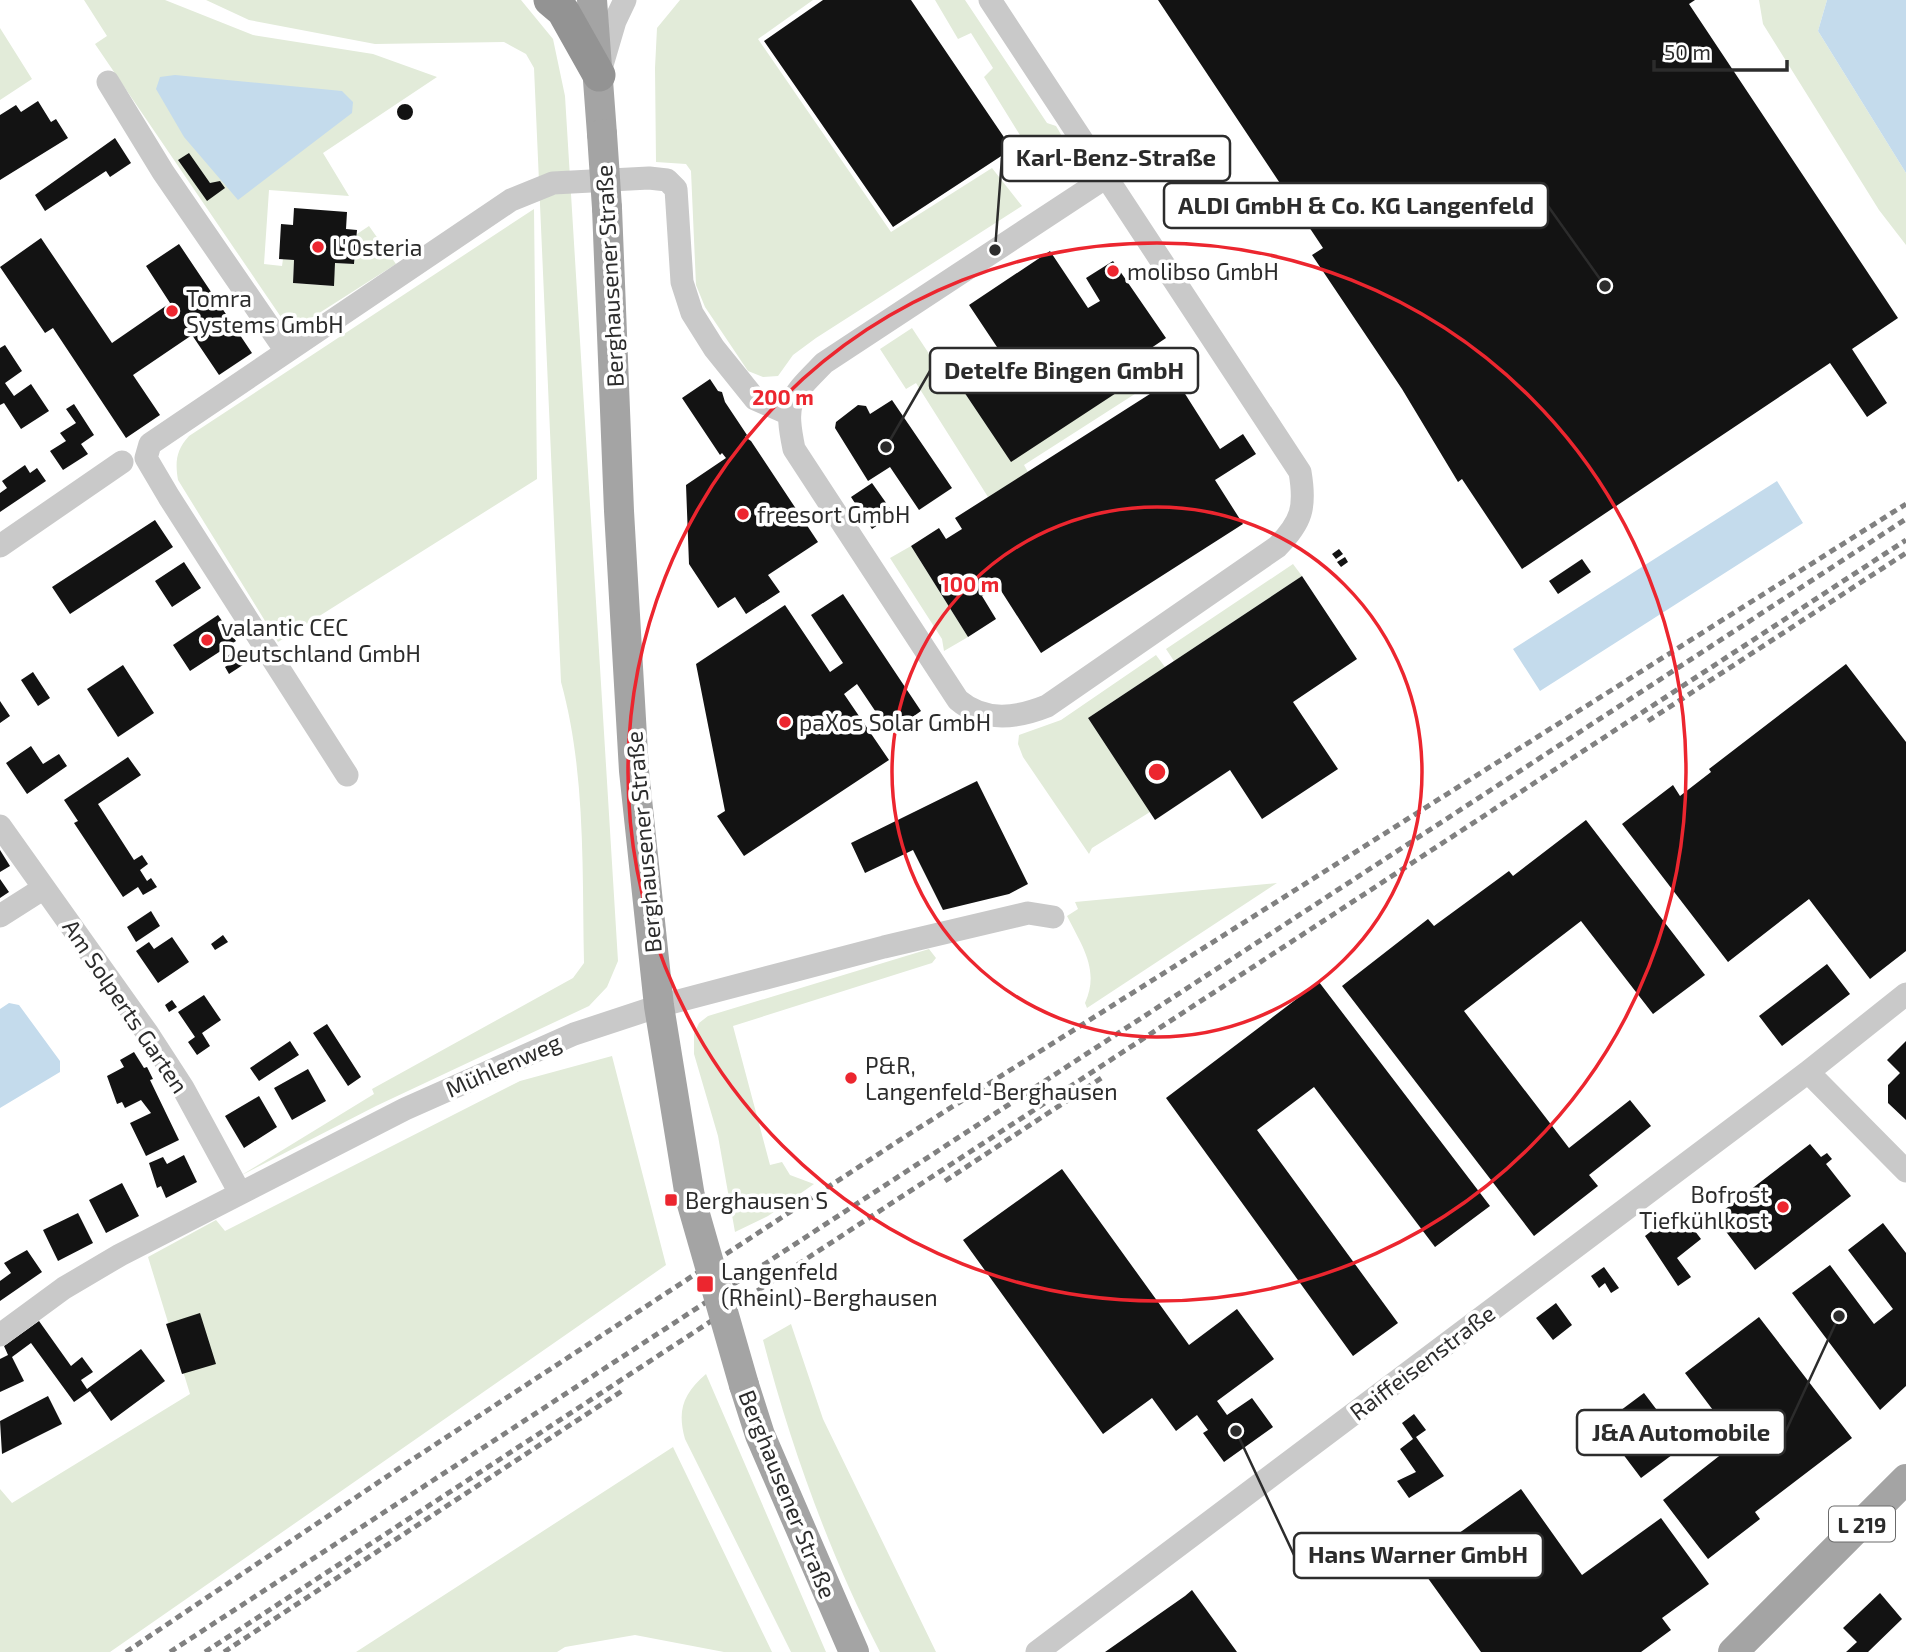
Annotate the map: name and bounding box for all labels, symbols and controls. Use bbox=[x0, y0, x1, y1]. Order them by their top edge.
scale bar bbox=[1654, 28, 1787, 72]
text: 50 m bbox=[1664, 39, 1711, 64]
callout: Karl-Benz-Straße bbox=[1002, 136, 1230, 181]
text: Karl-Benz-Straße bbox=[1016, 142, 1216, 171]
street label: Berghausener Straße bbox=[589, 164, 629, 388]
callout: ALDI GmbH & Co. KG Langenfeld bbox=[1164, 183, 1548, 228]
text: ALDI GmbH & Co. KG Langenfeld bbox=[1178, 190, 1534, 219]
place label: L'Osteria bbox=[332, 233, 422, 261]
marker: L'Osteria bbox=[310, 239, 326, 255]
place label: molibso GmbH bbox=[1127, 257, 1279, 285]
marker: molibso GmbH bbox=[1105, 263, 1121, 279]
place label: Tomra Systems GmbH bbox=[186, 284, 344, 338]
marker: Tomra Systems GmbH bbox=[164, 303, 180, 319]
callout: Detelfe Bingen GmbH bbox=[930, 348, 1198, 393]
text: Detelfe Bingen GmbH bbox=[944, 355, 1184, 384]
text: 200 m bbox=[752, 384, 814, 409]
place label: freesort GmbH bbox=[757, 500, 910, 528]
marker: freesort GmbH bbox=[735, 506, 751, 522]
text: 100 m bbox=[941, 571, 999, 596]
place label: valantic CEC Deutschland GmbH bbox=[221, 613, 421, 667]
marker: valantic CEC Deutschland GmbH bbox=[199, 632, 215, 648]
place label: paXos Solar GmbH bbox=[799, 708, 991, 736]
marker: paXos Solar GmbH bbox=[777, 714, 793, 730]
street label: Berghausener Straße bbox=[619, 730, 667, 954]
centre of rings bbox=[1145, 760, 1169, 784]
street label: Am Solperts Garten bbox=[57, 914, 195, 1098]
street label: Mühlenweg bbox=[441, 1027, 565, 1103]
place label: P&R, Langenfeld-Berghausen bbox=[865, 1051, 1118, 1105]
marker: P&R, Langenfeld-Berghausen bbox=[843, 1070, 859, 1086]
place label: Bofrost Tiefkühlkost bbox=[1639, 1180, 1769, 1234]
place label: Berghausen S bbox=[685, 1186, 828, 1214]
marker: Berghausen S bbox=[663, 1192, 679, 1208]
marker: Bofrost Tiefkühlkost bbox=[1775, 1199, 1791, 1215]
place label: Langenfeld (Rheinl)-Berghausen bbox=[721, 1257, 938, 1311]
marker: Langenfeld (Rheinl)-Berghausen bbox=[695, 1274, 715, 1294]
street label: Raiffeisenstraße bbox=[1344, 1298, 1500, 1426]
street label: Berghausener Straße bbox=[733, 1386, 843, 1602]
callout: J&A Automobile bbox=[1577, 1410, 1785, 1455]
text: J&A Automobile bbox=[1592, 1417, 1770, 1446]
road number: L 219 bbox=[1829, 1506, 1895, 1542]
callout: Hans Warner GmbH bbox=[1294, 1533, 1543, 1578]
text: Hans Warner GmbH bbox=[1308, 1539, 1528, 1568]

